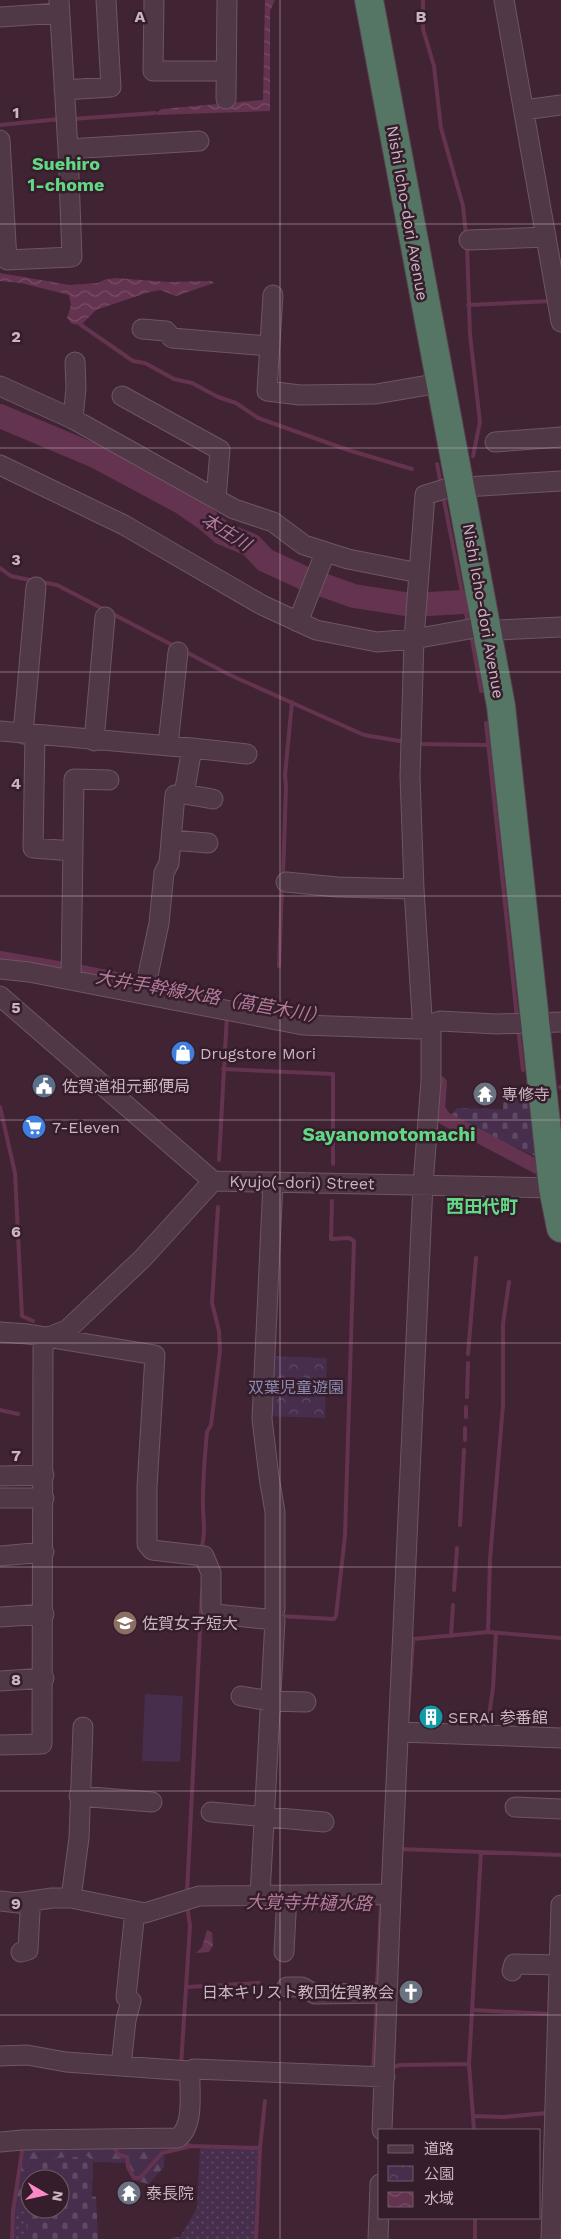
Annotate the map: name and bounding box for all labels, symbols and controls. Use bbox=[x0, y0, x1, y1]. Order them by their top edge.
text: A bbox=[135, 7, 146, 26]
text: B bbox=[416, 7, 427, 26]
text: 1 bbox=[13, 103, 19, 122]
street label: Nishi Icho-dori Avenue bbox=[383, 124, 432, 302]
district label: Suehiro 1-chome bbox=[28, 153, 104, 195]
text: 2 bbox=[11, 327, 21, 346]
water label: 本庄川 bbox=[198, 508, 256, 556]
street label: Nishi Icho-dori Avenue bbox=[459, 522, 508, 700]
text: 3 bbox=[11, 550, 21, 569]
text: 4 bbox=[11, 774, 21, 793]
water label: 大井手幹線水路（萵苣木川） bbox=[94, 966, 328, 1027]
text: 5 bbox=[11, 998, 21, 1017]
shop icon: Drugstore Mori bbox=[170, 1040, 196, 1066]
place label: Drugstore Mori bbox=[200, 1044, 316, 1063]
public building icon: 佐賀道祖元郵便局 bbox=[31, 1073, 57, 1099]
place label: 佐賀道祖元郵便局 bbox=[62, 1077, 190, 1096]
temple icon: 専修寺 bbox=[472, 1081, 498, 1107]
place label: 専修寺 bbox=[502, 1085, 550, 1104]
supermarket icon: 7-Eleven bbox=[21, 1114, 47, 1140]
place label: 7-Eleven bbox=[52, 1118, 120, 1137]
district label: Sayanomotomachi bbox=[303, 1123, 476, 1146]
street label: Kyujo(-dori) Street bbox=[229, 1172, 375, 1193]
district label: 西田代町 bbox=[446, 1196, 518, 1217]
text: 6 bbox=[11, 1222, 21, 1241]
park label: 双葉児童遊園 bbox=[248, 1378, 344, 1397]
text: 7 bbox=[11, 1446, 21, 1465]
school or university icon: 佐賀女子短大 bbox=[112, 1610, 138, 1636]
place label: 佐賀女子短大 bbox=[142, 1614, 238, 1633]
text: 8 bbox=[11, 1670, 21, 1689]
building icon: SERAI 参番館 bbox=[418, 1704, 444, 1730]
place label: SERAI 参番館 bbox=[448, 1708, 548, 1727]
water label: 大覚寺井樋水路 bbox=[246, 1891, 374, 1914]
text: 9 bbox=[11, 1894, 21, 1913]
church icon: 日本キリスト教団佐賀教会 bbox=[398, 1979, 424, 2005]
place label: 日本キリスト教団佐賀教会 bbox=[202, 1983, 394, 2002]
legend bbox=[378, 2129, 541, 2219]
text: 道路 bbox=[424, 2140, 454, 2158]
text: 公園 bbox=[424, 2165, 454, 2183]
north arrow bbox=[20, 2169, 70, 2219]
temple icon: 泰長院 bbox=[116, 2180, 142, 2206]
place label: 泰長院 bbox=[146, 2184, 194, 2203]
text: N bbox=[49, 2190, 67, 2202]
text: 水域 bbox=[424, 2190, 454, 2208]

